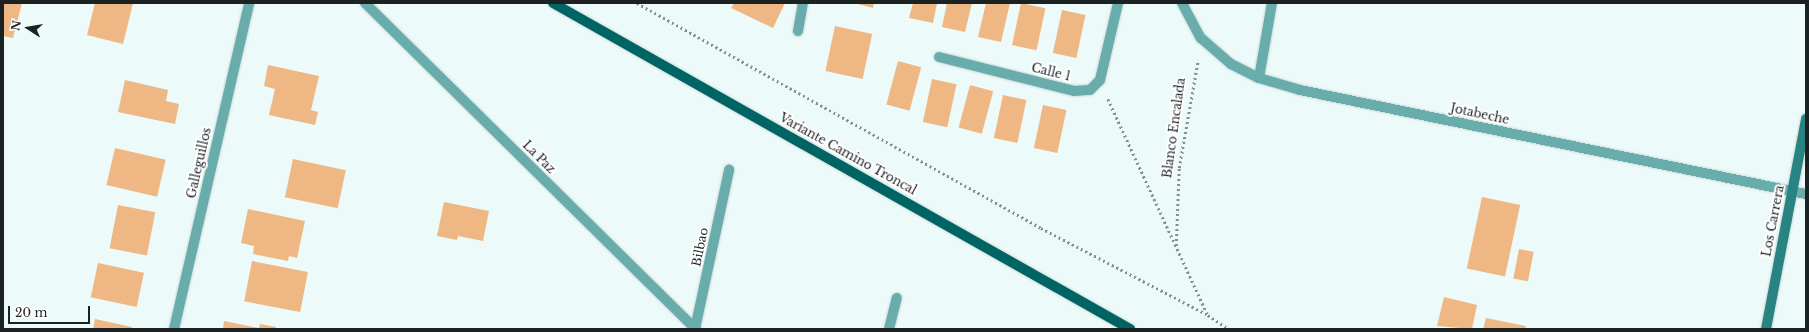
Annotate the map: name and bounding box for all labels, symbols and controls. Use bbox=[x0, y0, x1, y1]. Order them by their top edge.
north arrow bbox=[8, 8, 48, 48]
text: N bbox=[8, 19, 24, 32]
street label: Calle 1 bbox=[1030, 60, 1072, 84]
street label: Blanco Encalada bbox=[1160, 77, 1188, 179]
street label: Jotabeche bbox=[1449, 101, 1511, 127]
street label: Variante Camino Troncal bbox=[777, 110, 919, 198]
street label: Galleguillos bbox=[184, 126, 214, 200]
street label: La Paz bbox=[520, 138, 558, 176]
street label: Los Carrera bbox=[1759, 184, 1787, 258]
street label: Bilbao bbox=[689, 226, 711, 268]
scale bar bbox=[10, 298, 92, 324]
text: 20 m bbox=[15, 305, 47, 320]

